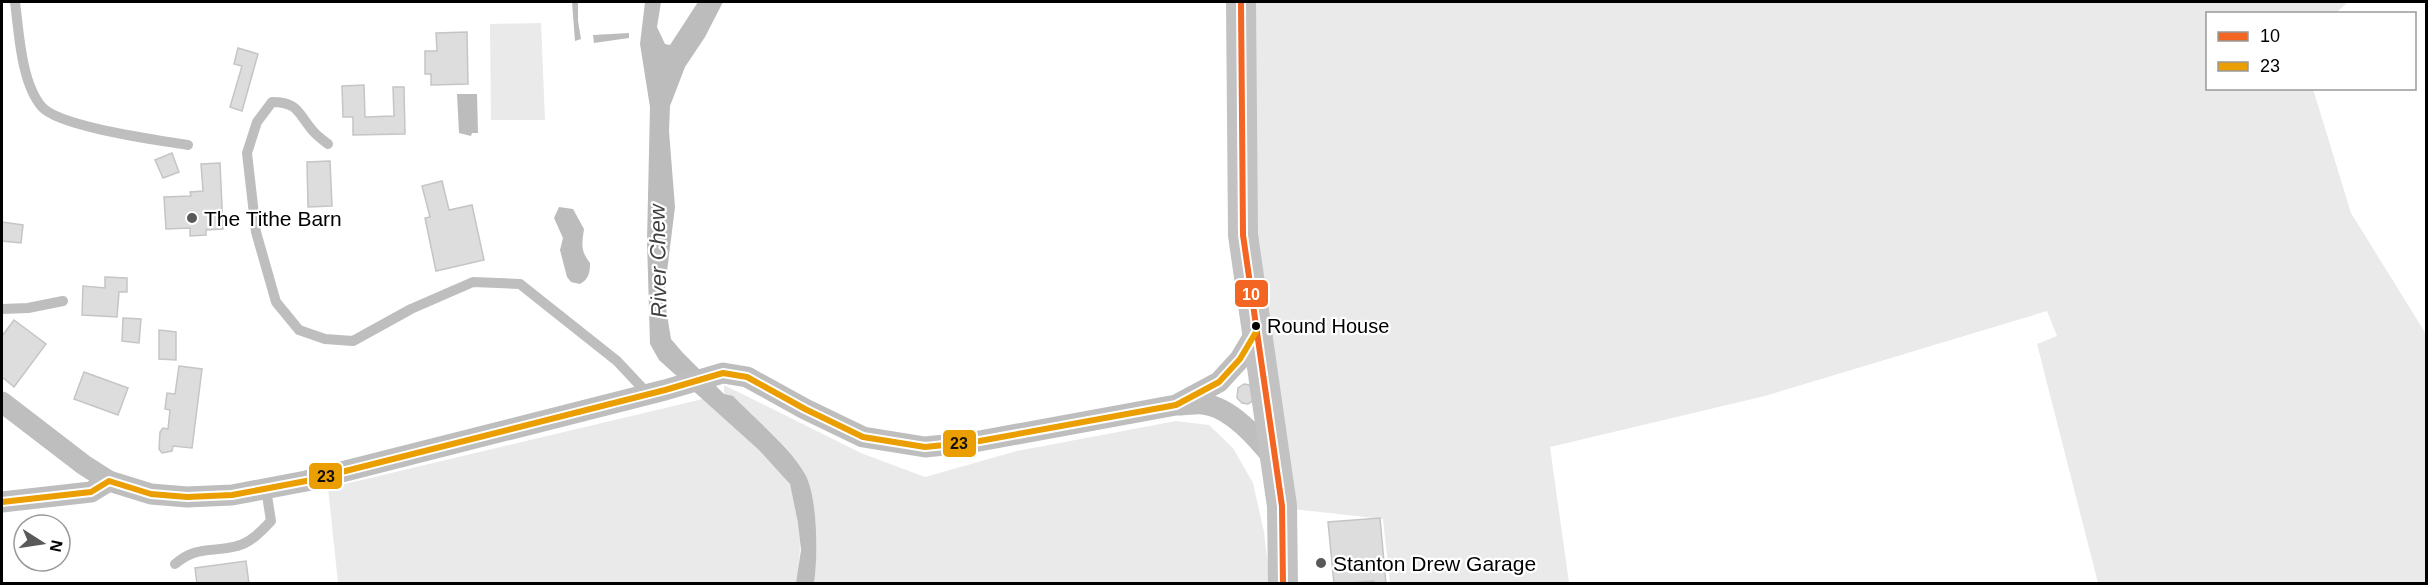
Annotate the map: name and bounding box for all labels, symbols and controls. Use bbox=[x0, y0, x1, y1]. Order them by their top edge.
legend bbox=[2206, 12, 2416, 90]
text: 10 bbox=[2260, 26, 2280, 46]
text: 23 bbox=[2260, 56, 2280, 76]
water label: River Chew bbox=[644, 202, 671, 318]
place label: The Tithe Barn bbox=[204, 207, 342, 230]
marker: The Tithe Barn bbox=[185, 211, 199, 225]
line badge: 10 bbox=[1234, 279, 1269, 308]
text: 10 bbox=[1242, 286, 1260, 303]
place label: Round House bbox=[1267, 315, 1389, 337]
marker: Round House bbox=[1250, 320, 1262, 332]
line badge: 23 bbox=[942, 429, 977, 458]
text: 23 bbox=[950, 435, 968, 452]
line badge: 23 bbox=[308, 462, 343, 490]
text: 23 bbox=[317, 468, 335, 485]
north arrow bbox=[12, 513, 72, 573]
text: N bbox=[47, 539, 66, 553]
place label: Stanton Drew Garage bbox=[1333, 552, 1536, 575]
marker: Stanton Drew Garage bbox=[1314, 556, 1328, 570]

